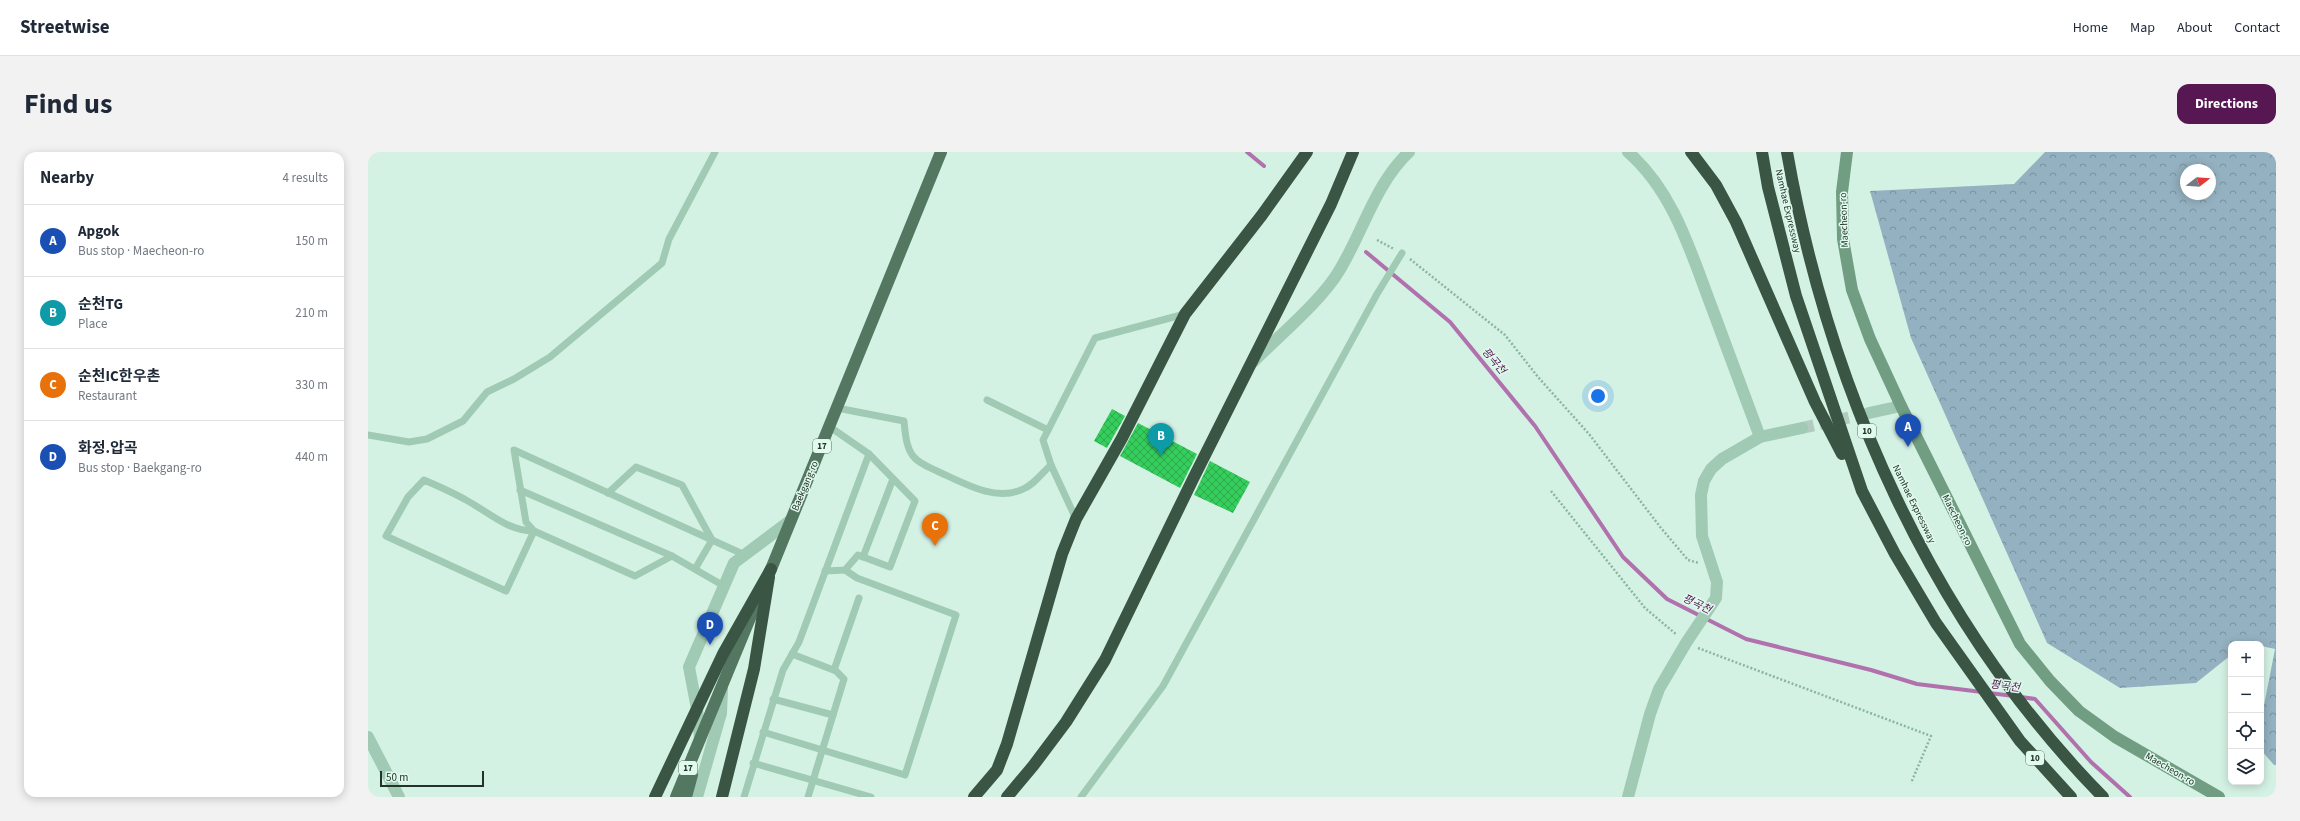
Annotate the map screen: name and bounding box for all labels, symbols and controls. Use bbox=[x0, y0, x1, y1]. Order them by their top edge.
text: Streetwise bbox=[20, 14, 110, 41]
text: Home bbox=[2073, 18, 2108, 38]
text: Map bbox=[2130, 18, 2155, 38]
text: About bbox=[2177, 18, 2212, 38]
text: Contact bbox=[2234, 18, 2280, 38]
text: Find us bbox=[24, 84, 112, 124]
button: Directions bbox=[2177, 84, 2276, 124]
north arrow bbox=[2180, 164, 2216, 200]
text: Nearby bbox=[40, 166, 94, 190]
street label: Namhae Expressway bbox=[1772, 168, 1805, 255]
text: 4 results bbox=[283, 169, 328, 187]
street label: Maecheon-ro bbox=[1836, 192, 1852, 248]
text: Apgok bbox=[78, 221, 119, 242]
text: A bbox=[49, 232, 57, 250]
text: 150 m bbox=[295, 232, 328, 250]
text: Bus stop · Maecheon-ro bbox=[78, 242, 204, 260]
text: 순천TG bbox=[78, 294, 123, 315]
text: B bbox=[49, 304, 57, 322]
text: 210 m bbox=[295, 304, 328, 322]
text: Place bbox=[78, 315, 107, 333]
water label: 평곡천 bbox=[1478, 345, 1511, 379]
text: 순천IC한우촌 bbox=[78, 366, 160, 387]
text: C bbox=[49, 376, 57, 394]
text: 330 m bbox=[295, 376, 328, 394]
your location bbox=[1588, 386, 1608, 406]
text: Restaurant bbox=[78, 387, 137, 405]
pin: A bbox=[1895, 414, 1921, 447]
pin: B bbox=[1148, 423, 1174, 456]
road number: 10 bbox=[1858, 424, 1876, 438]
text: 화정.압곡 bbox=[78, 438, 138, 459]
road number: 17 bbox=[813, 439, 831, 453]
text: D bbox=[49, 448, 57, 466]
text: 440 m bbox=[295, 448, 328, 466]
text: Bus stop · Baekgang-ro bbox=[78, 459, 202, 477]
street label: Baekgang-ro bbox=[788, 459, 822, 513]
street label: Namhae Expressway bbox=[1889, 462, 1939, 546]
street label: Maecheon-ro bbox=[1939, 492, 1975, 548]
pin: C bbox=[922, 513, 948, 546]
water label: 평곡천 bbox=[1680, 591, 1716, 618]
pin: D bbox=[697, 612, 723, 645]
map controls bbox=[2228, 641, 2264, 785]
button: + bbox=[2228, 641, 2264, 677]
water label: 평곡천 bbox=[1989, 677, 2023, 696]
button: − bbox=[2228, 677, 2264, 713]
button: locate bbox=[2228, 713, 2264, 749]
street label: Maecheon-ro bbox=[2143, 749, 2197, 789]
button: layers bbox=[2228, 749, 2264, 785]
road number: 10 bbox=[2026, 751, 2044, 765]
road number: 17 bbox=[679, 761, 697, 775]
scale bar bbox=[380, 769, 484, 788]
text: 50 m bbox=[386, 770, 408, 785]

